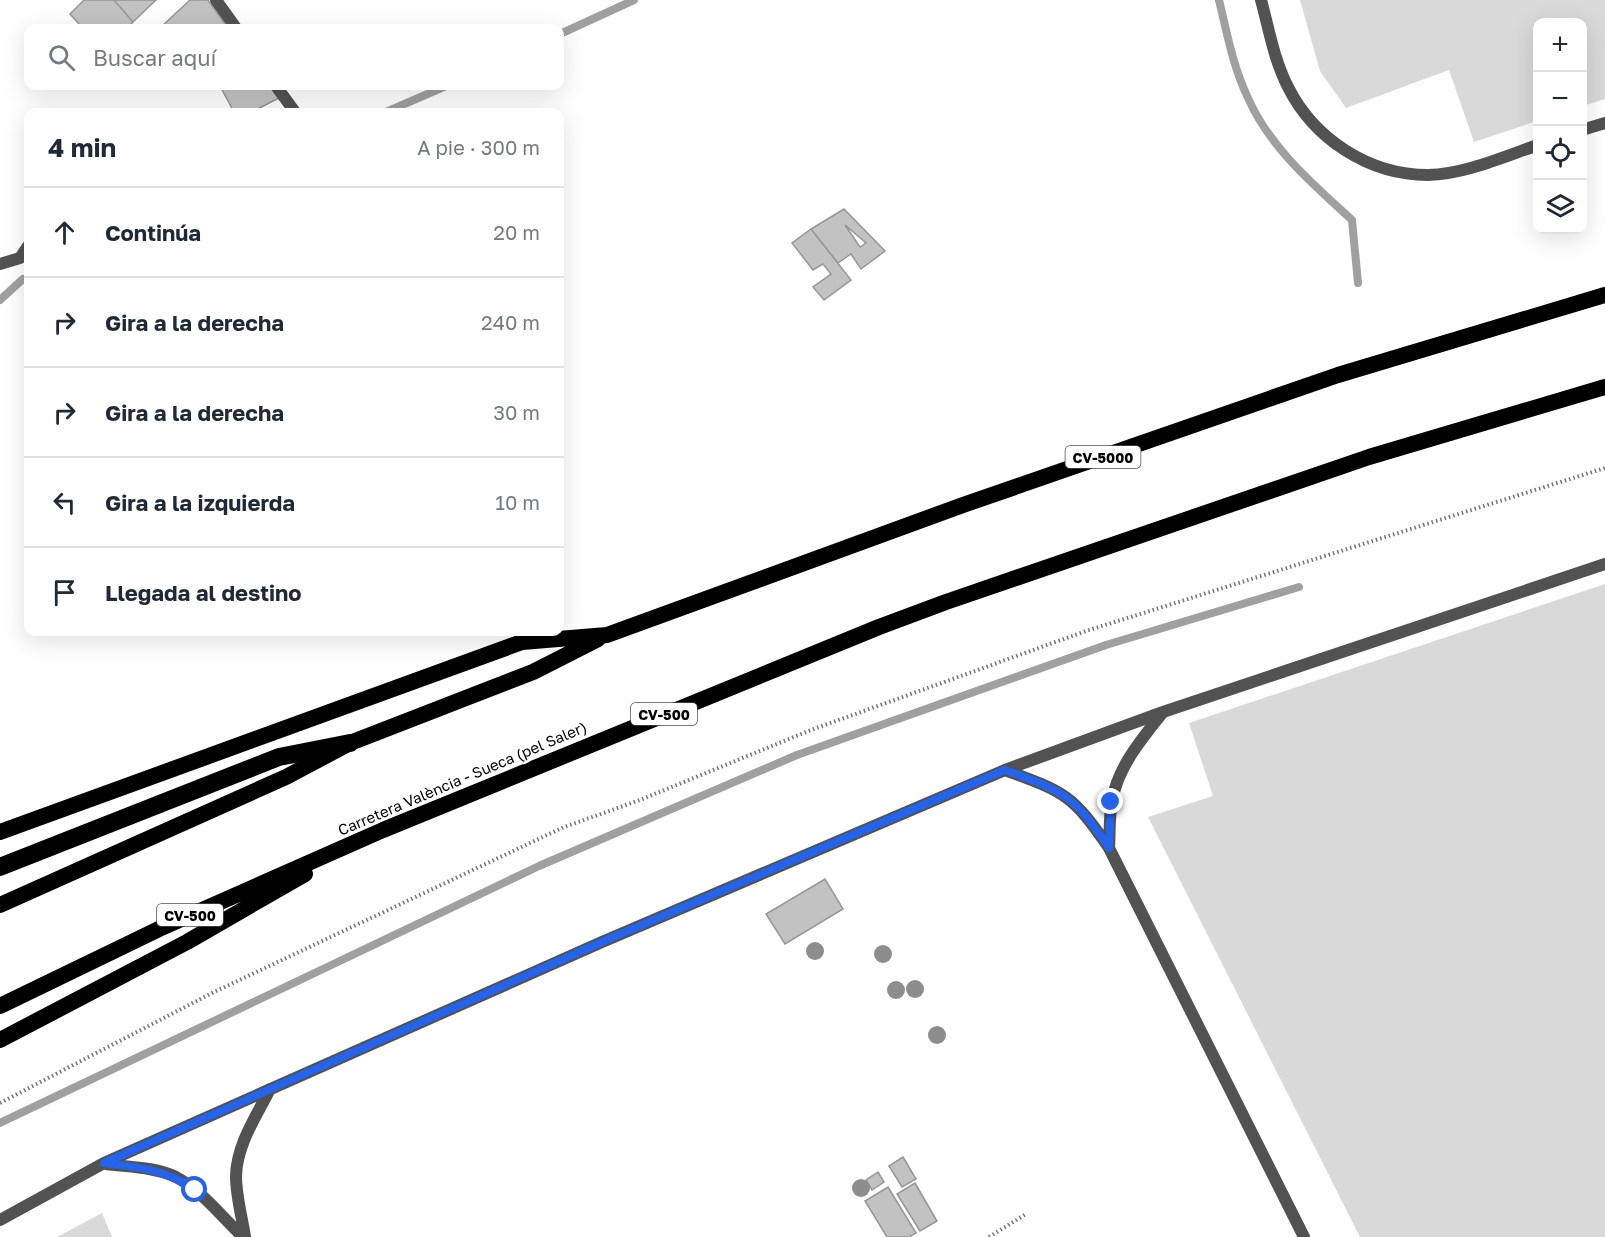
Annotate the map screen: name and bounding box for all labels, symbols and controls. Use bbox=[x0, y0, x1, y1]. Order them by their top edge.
map controls bbox=[1533, 18, 1587, 234]
button: + bbox=[1533, 18, 1587, 72]
search box bbox=[24, 24, 564, 90]
icon: search bbox=[45, 41, 78, 74]
text: Buscar aquí bbox=[93, 44, 216, 71]
button: − bbox=[1533, 72, 1587, 126]
button: locate bbox=[1533, 126, 1587, 180]
text: 4 min bbox=[48, 132, 116, 163]
text: A pie · 300 m bbox=[417, 135, 540, 159]
button: layers bbox=[1533, 180, 1587, 234]
icon: ahead bbox=[48, 216, 81, 249]
text: Continúa bbox=[105, 219, 201, 246]
text: 20 m bbox=[493, 220, 540, 244]
icon: right bbox=[48, 306, 81, 339]
text: Gira a la derecha bbox=[105, 309, 284, 336]
text: 240 m bbox=[481, 310, 540, 334]
icon: right bbox=[48, 396, 81, 429]
text: Gira a la derecha bbox=[105, 399, 284, 426]
text: 30 m bbox=[493, 400, 540, 424]
road number: CV-5000 bbox=[1066, 446, 1140, 468]
icon: left bbox=[48, 486, 81, 519]
text: Gira a la izquierda bbox=[105, 489, 295, 516]
text: 10 m bbox=[495, 490, 540, 514]
icon: arrive bbox=[48, 576, 81, 609]
text: Llegada al destino bbox=[105, 579, 302, 606]
road number: CV-500 bbox=[631, 703, 697, 725]
street label: Carretera València - Sueca (pel Saler) bbox=[335, 717, 589, 839]
route end bbox=[1097, 788, 1123, 814]
road number: CV-500 bbox=[157, 904, 223, 926]
route start bbox=[181, 1176, 207, 1202]

